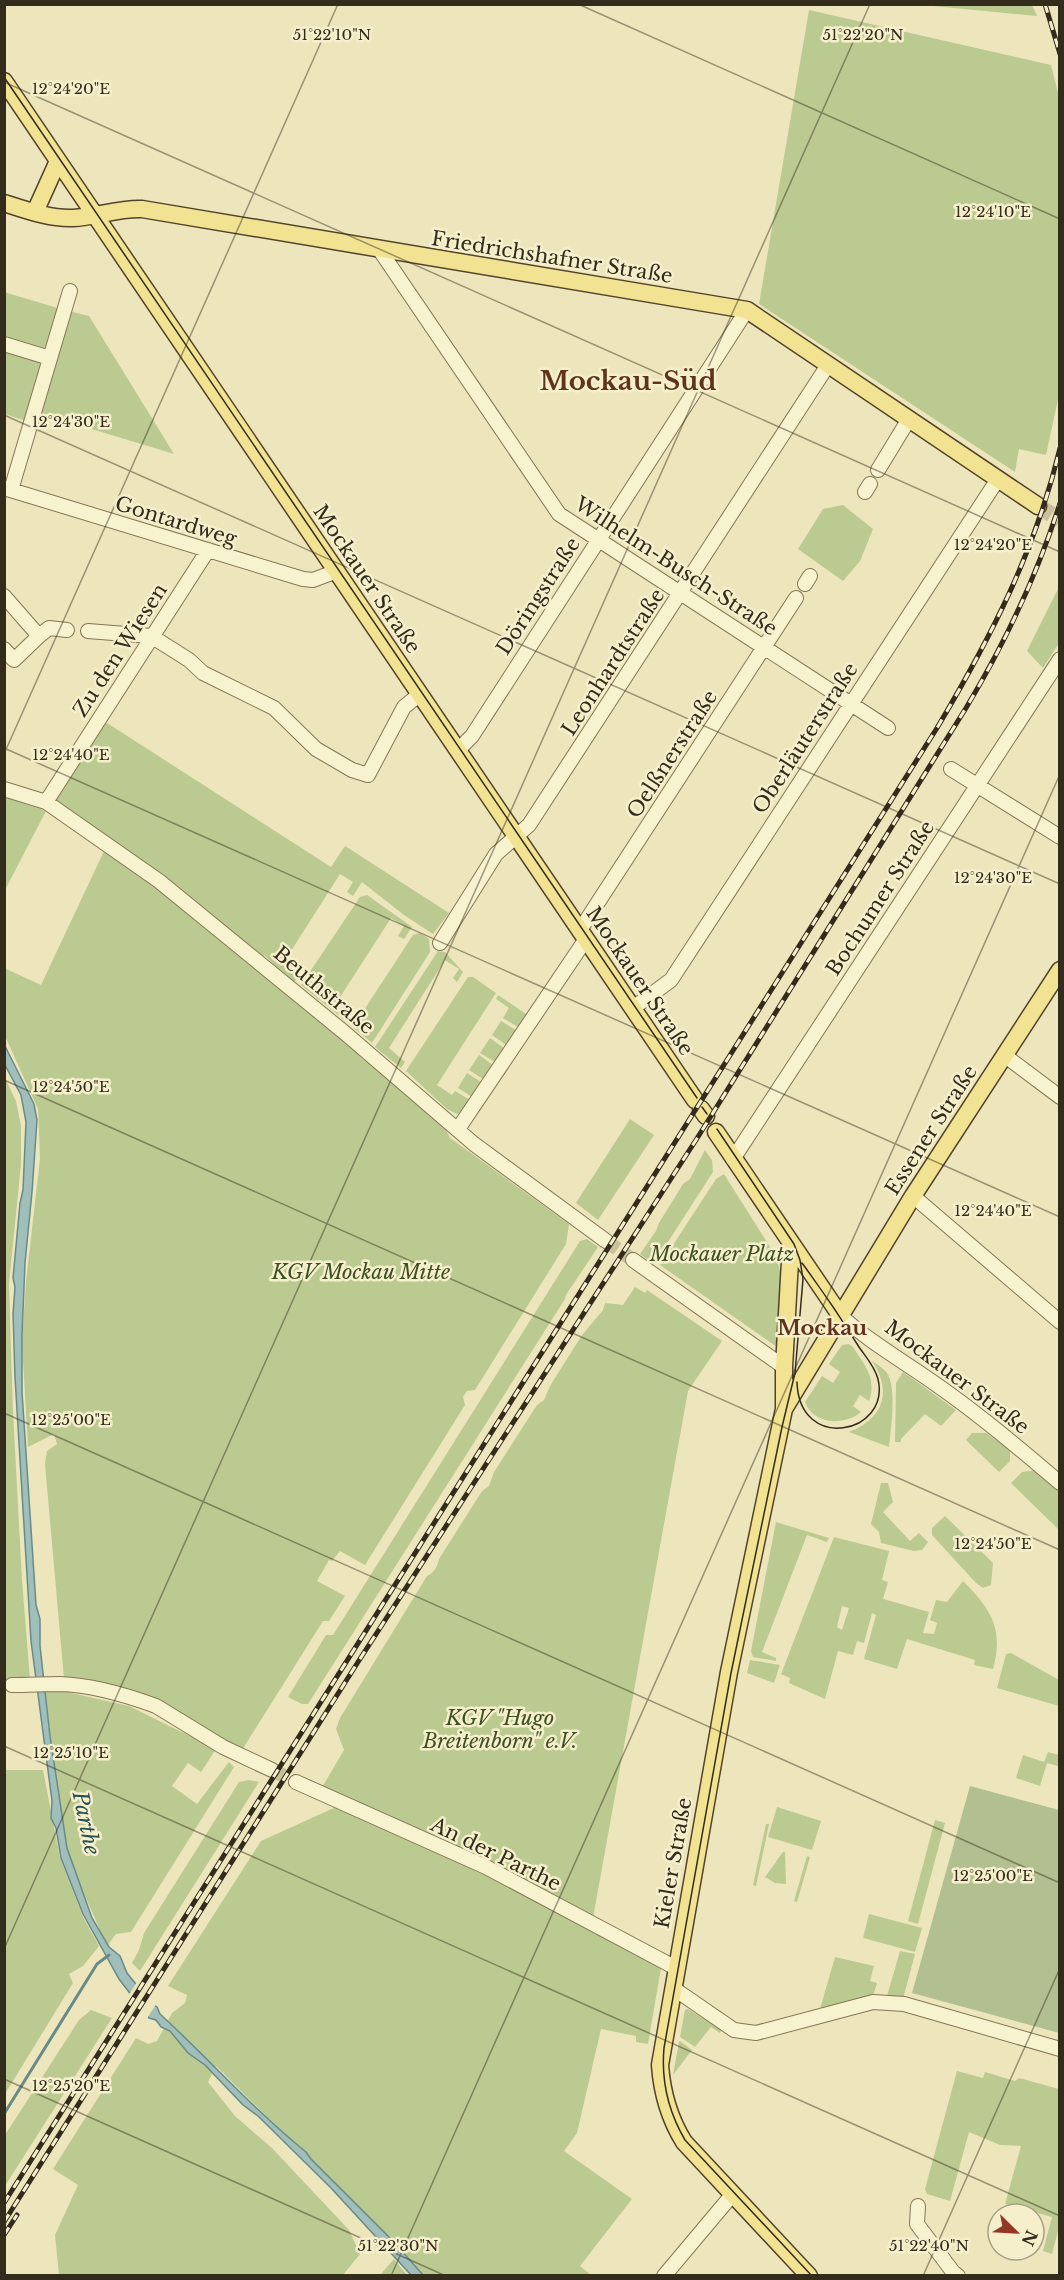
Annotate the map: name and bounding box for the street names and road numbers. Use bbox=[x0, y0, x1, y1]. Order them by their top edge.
street label: Friedrichshafner Straße bbox=[430, 226, 674, 288]
street label: Gontardweg bbox=[112, 491, 241, 551]
street label: Wilhelm-Busch-Straße bbox=[569, 491, 782, 640]
street label: Mockauer Straße bbox=[308, 500, 426, 658]
street label: Döringstraße bbox=[491, 533, 585, 659]
street label: Zu den Wiesen bbox=[68, 579, 172, 721]
street label: Leonhardtstraße bbox=[557, 584, 669, 740]
street label: Oberläuterstraße bbox=[747, 658, 863, 818]
street label: Oelßnerstraße bbox=[622, 686, 722, 822]
street label: Bochumer Straße bbox=[821, 816, 939, 980]
street label: Mockauer Straße bbox=[581, 902, 699, 1060]
street label: Beuthstraße bbox=[269, 941, 379, 1039]
street label: Essener Straße bbox=[880, 1060, 982, 1200]
street label: Mockauer Straße bbox=[880, 1315, 1034, 1439]
street label: Kieler Straße bbox=[650, 1796, 696, 1930]
street label: An der Parthe bbox=[426, 1812, 565, 1896]

